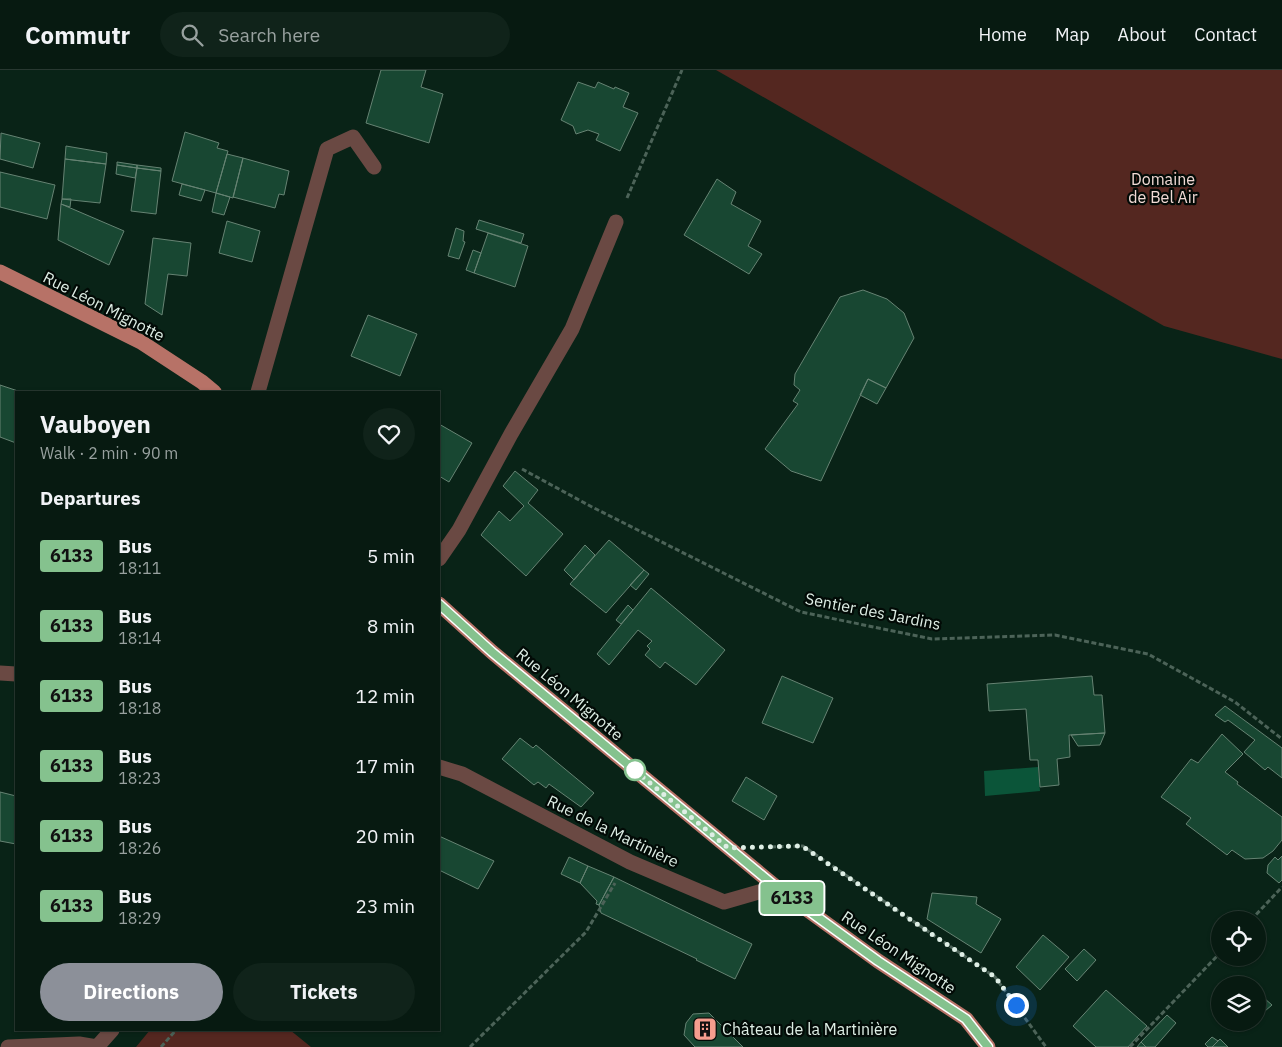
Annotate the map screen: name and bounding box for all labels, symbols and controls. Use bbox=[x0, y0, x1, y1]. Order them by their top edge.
search box bbox=[160, 12, 510, 57]
text: Commutr bbox=[25, 19, 130, 51]
icon: search bbox=[178, 21, 206, 49]
text: Search here bbox=[218, 23, 320, 47]
text: Home bbox=[979, 23, 1027, 46]
text: Map bbox=[1055, 23, 1090, 46]
text: About bbox=[1118, 23, 1166, 46]
text: Contact bbox=[1194, 23, 1257, 46]
park label: Domaine de Bel Air bbox=[1128, 169, 1198, 207]
street label: Rue Léon Mignotte bbox=[40, 267, 168, 345]
text: Vauboyen bbox=[40, 408, 151, 440]
button: heart bbox=[363, 408, 415, 460]
text: Walk · 2 min · 90 m bbox=[40, 443, 178, 463]
text: Departures bbox=[40, 486, 140, 510]
text: Bus bbox=[118, 534, 152, 558]
text: 6133 bbox=[50, 544, 93, 567]
text: 5 min bbox=[367, 544, 415, 568]
text: 18:11 bbox=[118, 558, 161, 578]
street label: Sentier des Jardins bbox=[804, 588, 942, 634]
text: Bus bbox=[118, 604, 152, 628]
text: 6133 bbox=[50, 614, 93, 637]
text: 8 min bbox=[367, 614, 415, 638]
text: 18:14 bbox=[118, 628, 161, 648]
street label: Rue Léon Mignotte bbox=[512, 643, 628, 745]
text: Bus bbox=[118, 674, 152, 698]
text: 6133 bbox=[50, 684, 93, 707]
text: 12 min bbox=[356, 684, 415, 708]
text: 18:18 bbox=[118, 698, 161, 718]
text: Bus bbox=[118, 744, 152, 768]
text: 6133 bbox=[50, 754, 93, 777]
text: 17 min bbox=[356, 754, 415, 778]
unlabelled marker bbox=[624, 759, 646, 781]
text: 18:23 bbox=[118, 768, 161, 788]
street label: Rue de la Martinière bbox=[544, 790, 682, 872]
text: Bus bbox=[118, 814, 152, 838]
text: 6133 bbox=[50, 824, 93, 847]
text: 20 min bbox=[356, 824, 415, 848]
text: 18:26 bbox=[118, 838, 161, 858]
line badge: 6133 bbox=[757, 882, 827, 914]
text: Bus bbox=[118, 884, 152, 908]
text: 6133 bbox=[770, 886, 814, 909]
text: 6133 bbox=[50, 894, 93, 917]
text: 23 min bbox=[356, 894, 415, 918]
street label: Rue Léon Mignotte bbox=[838, 906, 960, 998]
text: 18:29 bbox=[118, 908, 161, 928]
map controls bbox=[1211, 911, 1266, 1031]
button: locate bbox=[1211, 911, 1266, 966]
button: Directions bbox=[40, 963, 223, 1021]
button: Tickets bbox=[233, 963, 415, 1021]
button: layers bbox=[1211, 976, 1266, 1031]
your location bbox=[1004, 993, 1029, 1018]
building icon: Château de la Martinière bbox=[692, 1016, 718, 1042]
place label: Château de la Martinière bbox=[722, 1019, 898, 1039]

